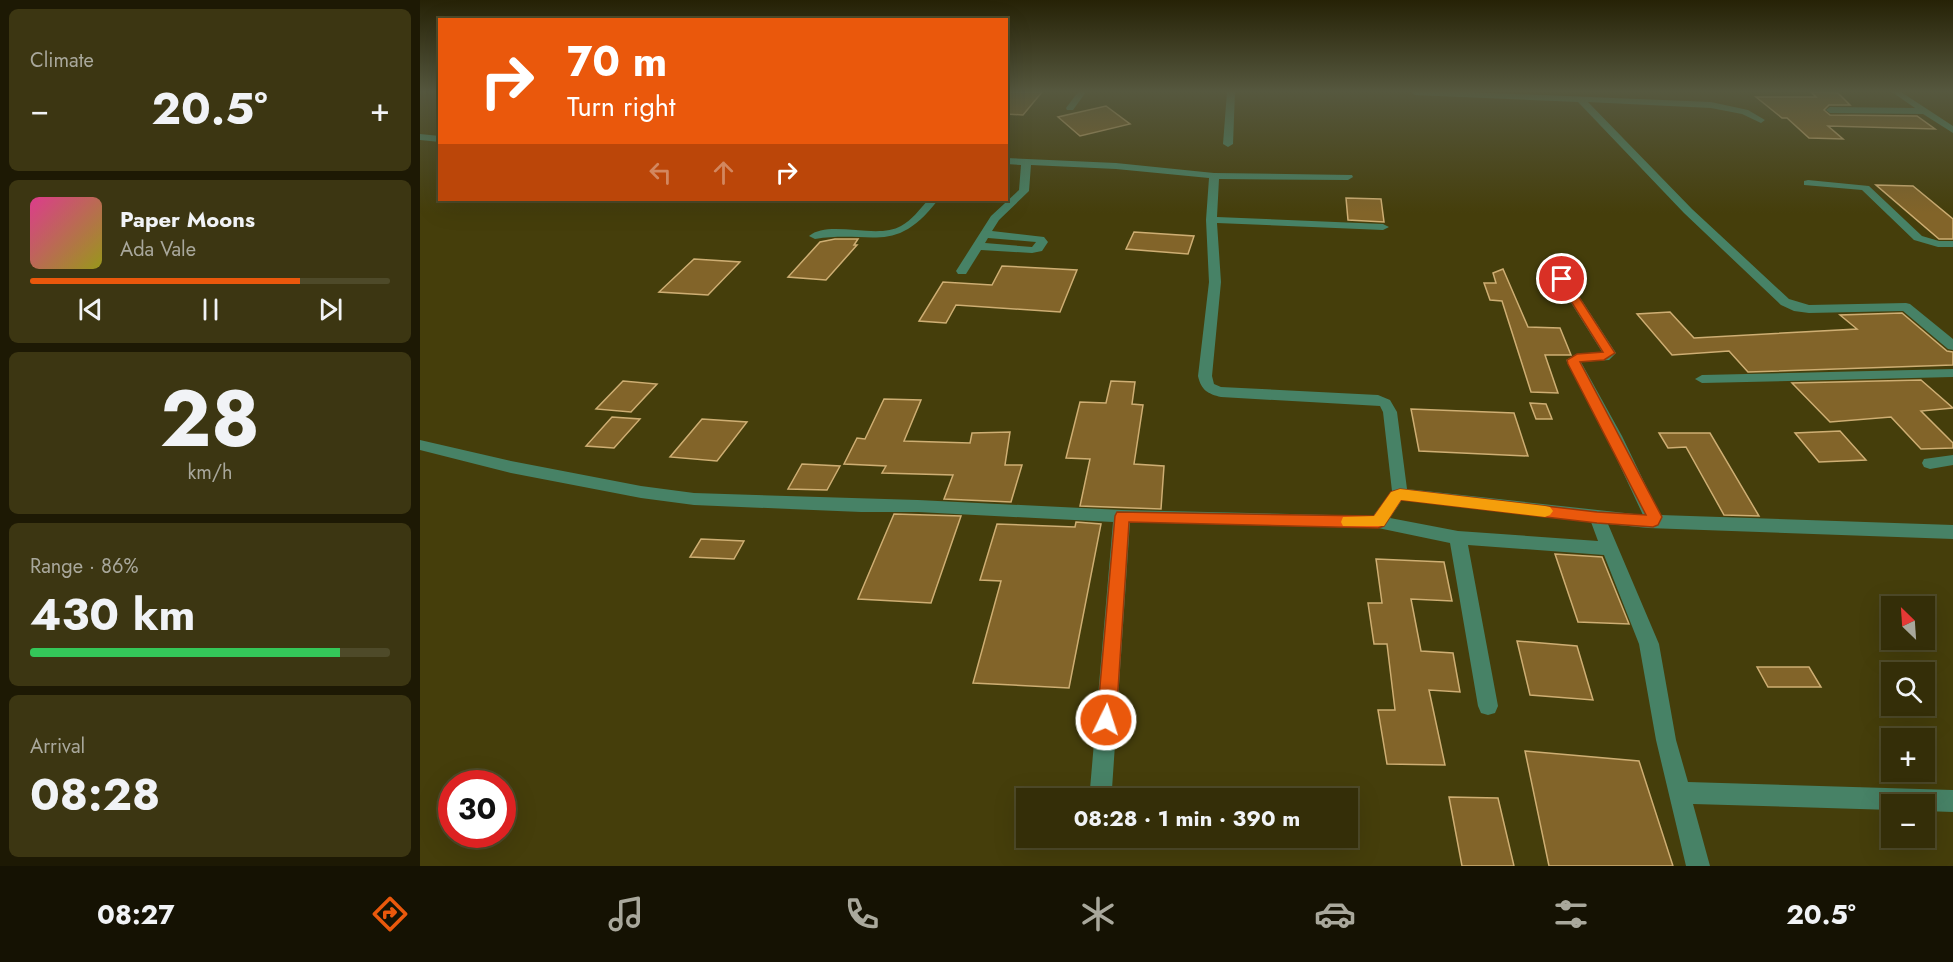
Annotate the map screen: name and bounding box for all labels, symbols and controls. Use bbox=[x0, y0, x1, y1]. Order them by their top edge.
text: 70 m bbox=[567, 31, 667, 92]
icon: right bbox=[468, 42, 546, 120]
text: Climate bbox=[30, 46, 94, 75]
text: 20.5° bbox=[151, 76, 268, 141]
text: − bbox=[30, 86, 49, 133]
text: + bbox=[370, 86, 390, 133]
text: Turn right bbox=[567, 87, 675, 126]
icon: left bbox=[644, 156, 677, 189]
icon: ahead bbox=[707, 156, 740, 189]
icon: right bbox=[770, 156, 803, 189]
text: Paper Moons bbox=[120, 203, 255, 235]
text: Ada Vale bbox=[120, 235, 196, 264]
pin bbox=[1536, 253, 1587, 304]
icon: arrive bbox=[1545, 262, 1578, 295]
icon: previous bbox=[74, 293, 107, 326]
icon: pause bbox=[194, 293, 227, 326]
icon: next bbox=[314, 293, 347, 326]
text: 28 bbox=[160, 363, 260, 475]
text: km/h bbox=[187, 458, 233, 487]
text: Range · 86% bbox=[30, 552, 138, 581]
text: 430 km bbox=[30, 582, 196, 647]
north arrow bbox=[1881, 596, 1935, 650]
map controls bbox=[1881, 596, 1935, 848]
button: search bbox=[1881, 662, 1935, 716]
position arrow bbox=[1074, 688, 1138, 752]
button: + bbox=[1881, 728, 1935, 782]
text: Arrival bbox=[30, 732, 85, 761]
text: 08:28 bbox=[30, 762, 160, 827]
speed limit sign: 30 bbox=[438, 770, 516, 848]
button: − bbox=[1881, 794, 1935, 848]
text: 08:28 · 1 min · 390 m bbox=[1074, 802, 1300, 834]
icon: directions bbox=[369, 893, 411, 935]
icon: music bbox=[605, 893, 647, 935]
icon: phone bbox=[841, 893, 883, 935]
icon: climate bbox=[1077, 893, 1119, 935]
icon: car bbox=[1314, 893, 1356, 935]
icon: filters bbox=[1550, 893, 1592, 935]
text: 08:27 bbox=[97, 895, 175, 934]
text: 20.5° bbox=[1786, 895, 1856, 934]

